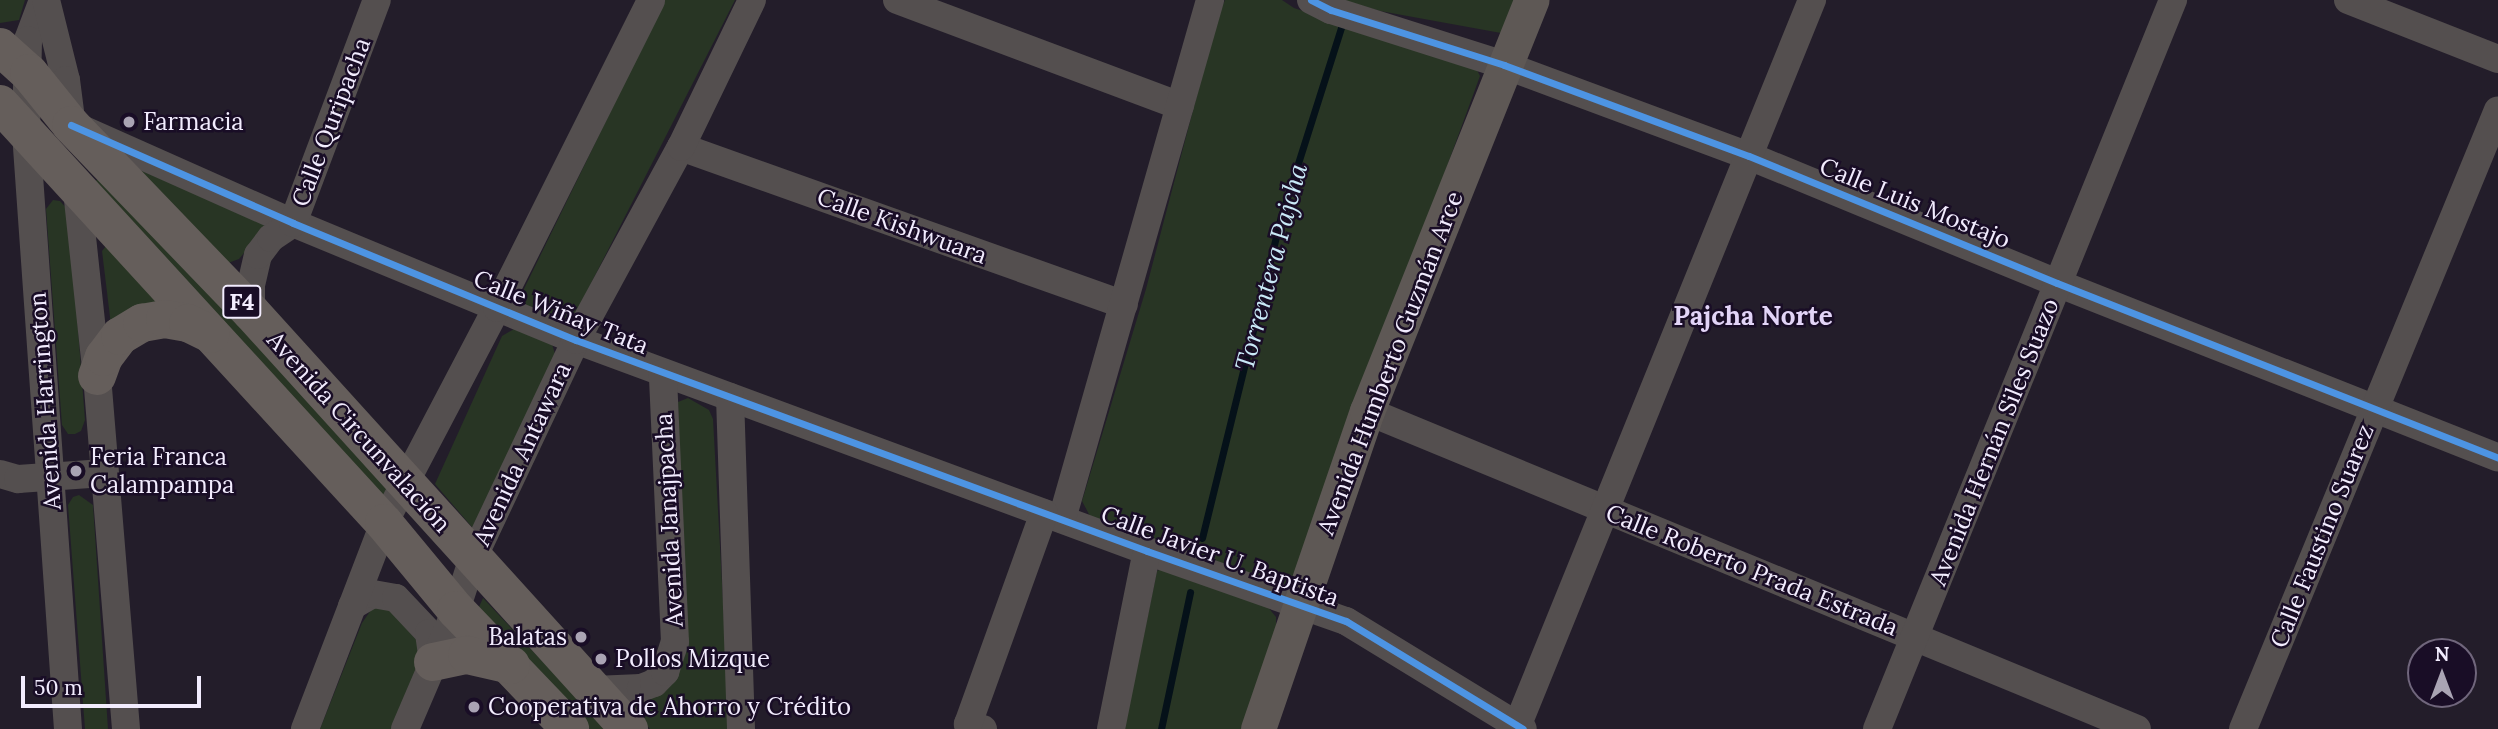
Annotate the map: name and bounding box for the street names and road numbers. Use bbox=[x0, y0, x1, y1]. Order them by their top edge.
street label: Calle Quripacha bbox=[286, 34, 376, 210]
street label: Calle Luis Mostajo bbox=[1816, 152, 2014, 254]
street label: Calle Kishwuara bbox=[813, 182, 991, 270]
street label: Avenida Humberto Guzmán Arce bbox=[1311, 187, 1469, 539]
street label: Calle Wiñay Tata bbox=[469, 264, 653, 360]
road number: F4 bbox=[221, 282, 263, 322]
street label: Avenida Harrington bbox=[23, 291, 67, 511]
street label: Avenida Hernán Siles Suazo bbox=[1923, 294, 2065, 590]
street label: Avenida Circunvalación bbox=[261, 326, 457, 538]
street label: Avenida Antawara bbox=[467, 358, 577, 550]
street label: Avenida Janajpacha bbox=[649, 412, 689, 628]
street label: Calle Faustino Suarez bbox=[2264, 420, 2380, 652]
street label: Calle Roberto Prada Estrada bbox=[1602, 498, 1902, 642]
street label: Calle Javier U. Baptista bbox=[1097, 500, 1343, 612]

